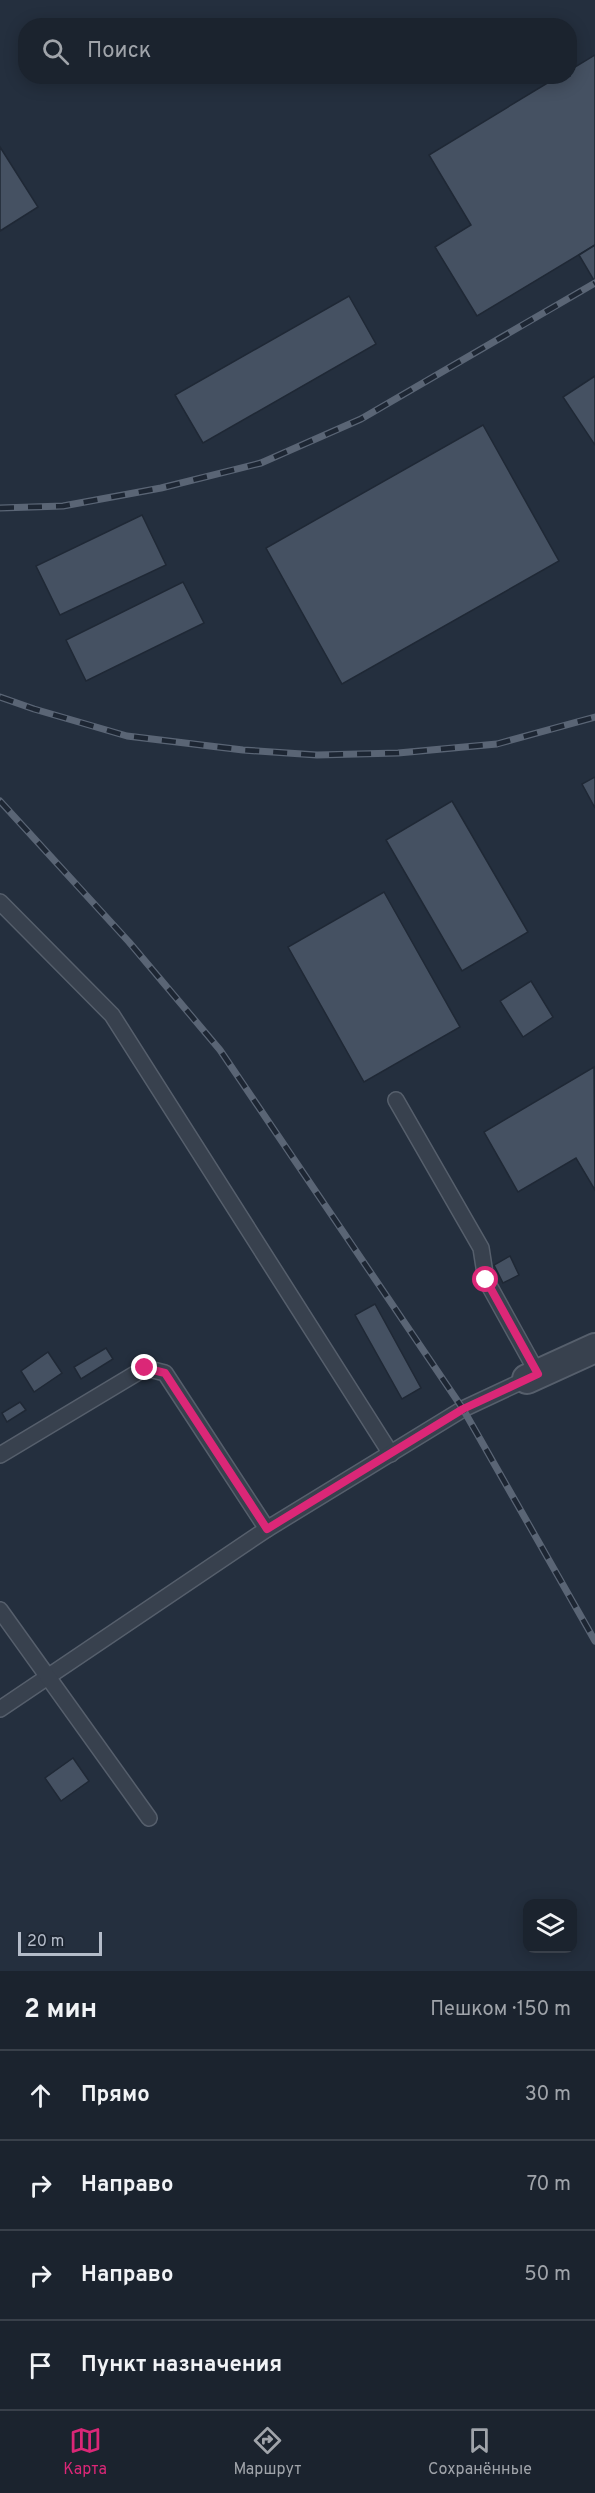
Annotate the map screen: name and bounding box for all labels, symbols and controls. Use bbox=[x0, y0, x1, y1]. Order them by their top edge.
search box bbox=[18, 18, 577, 84]
icon: search bbox=[39, 35, 72, 68]
text: Поиск bbox=[87, 38, 151, 65]
route start bbox=[472, 1266, 498, 1292]
route end bbox=[131, 1354, 157, 1380]
map controls bbox=[523, 1899, 577, 1953]
button: layers bbox=[523, 1899, 577, 1953]
scale bar bbox=[18, 1929, 102, 1956]
text: 20 m bbox=[27, 1932, 64, 1952]
text: 2 мин bbox=[24, 1994, 97, 2027]
text: Пешком · 150 m bbox=[430, 1997, 571, 2023]
icon: ahead bbox=[24, 2079, 57, 2112]
text: Прямо bbox=[81, 2082, 150, 2109]
text: 30 m bbox=[525, 2082, 571, 2108]
icon: right bbox=[24, 2169, 57, 2202]
text: Направо bbox=[81, 2172, 173, 2199]
text: 70 m bbox=[527, 2172, 571, 2198]
icon: right bbox=[24, 2259, 57, 2292]
text: Направо bbox=[81, 2262, 173, 2289]
text: 50 m bbox=[524, 2262, 571, 2288]
icon: arrive bbox=[24, 2349, 57, 2382]
text: Пункт назначения bbox=[81, 2352, 282, 2379]
tab: Карта bbox=[63, 2424, 107, 2480]
tab: Маршрут bbox=[233, 2424, 302, 2480]
tab: Сохранённые bbox=[428, 2424, 532, 2480]

